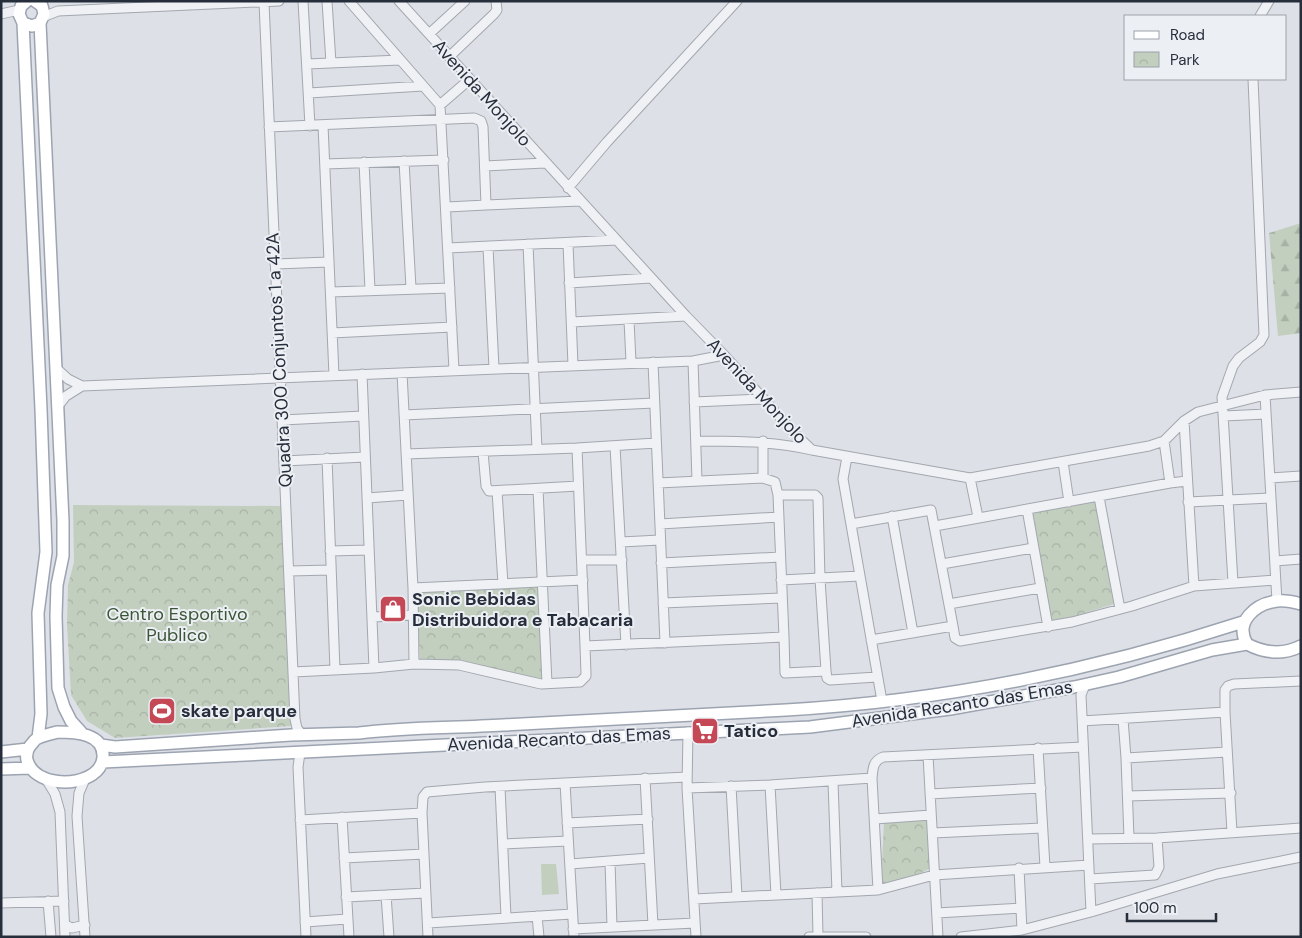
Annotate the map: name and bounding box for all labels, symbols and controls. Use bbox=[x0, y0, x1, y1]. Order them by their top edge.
legend bbox=[1124, 15, 1287, 80]
text: Road bbox=[1170, 25, 1205, 45]
street label: Avenida Monjolo bbox=[427, 34, 537, 152]
text: Park bbox=[1170, 50, 1200, 70]
street label: Quadra 300 Conjuntos 1 a 42A bbox=[260, 232, 298, 488]
street label: Avenida Monjolo bbox=[702, 333, 812, 449]
place label: Sonic Bebidas Distribuidora e Tabacaria bbox=[412, 587, 633, 632]
shop icon: Sonic Bebidas Distribuidora e Tabacaria bbox=[378, 594, 408, 624]
park label: Centro Esportivo Publico bbox=[106, 602, 248, 647]
street label: Avenida Recanto das Emas bbox=[850, 675, 1074, 733]
sports icon: skate parque bbox=[147, 696, 177, 726]
place label: skate parque bbox=[181, 699, 297, 723]
supermarket icon: Tatico bbox=[690, 716, 720, 746]
place label: Tatico bbox=[724, 719, 778, 743]
street label: Avenida Recanto das Emas bbox=[447, 721, 671, 757]
scale bar bbox=[1127, 890, 1216, 922]
text: 100 m bbox=[1134, 898, 1177, 918]

